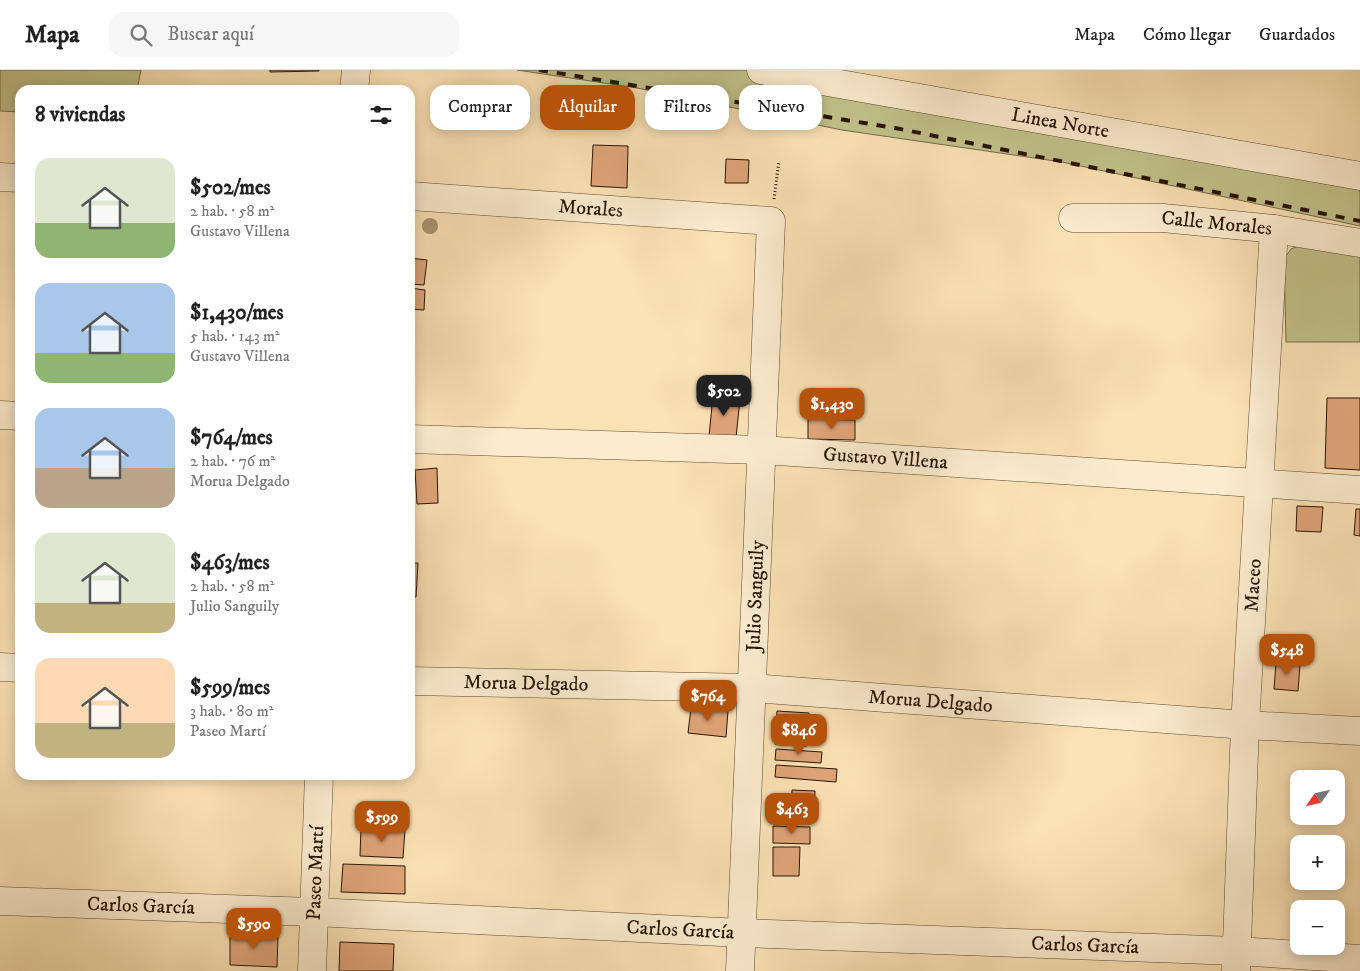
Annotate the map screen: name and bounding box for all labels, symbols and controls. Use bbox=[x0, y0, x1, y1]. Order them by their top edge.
search box bbox=[109, 12, 459, 57]
text: Mapa bbox=[25, 20, 79, 50]
icon: search bbox=[127, 21, 155, 49]
text: Buscar aquí bbox=[167, 23, 254, 46]
text: Mapa bbox=[1074, 24, 1115, 46]
text: Cómo llegar bbox=[1143, 24, 1231, 46]
text: Guardados bbox=[1259, 24, 1335, 46]
chip: Comprar bbox=[430, 85, 530, 130]
chip: Alquilar bbox=[540, 85, 635, 130]
chip: Filtros bbox=[645, 85, 729, 130]
chip: Nuevo bbox=[739, 85, 822, 130]
icon: filters bbox=[367, 101, 395, 129]
text: 8 viviendas bbox=[35, 102, 125, 128]
street label: Linea Norte bbox=[1009, 102, 1111, 144]
text: $502/mes bbox=[190, 175, 271, 201]
icon: home bbox=[75, 178, 135, 238]
street label: Morales bbox=[558, 194, 624, 223]
text: 2 hab. · 58 m² bbox=[190, 201, 275, 221]
street label: Calle Morales bbox=[1160, 205, 1273, 241]
text: Gustavo Villena bbox=[190, 221, 290, 241]
text: $1,430/mes bbox=[190, 300, 284, 326]
icon: home bbox=[75, 303, 135, 363]
text: 5 hab. · 143 m² bbox=[190, 326, 280, 346]
text: Gustavo Villena bbox=[190, 346, 290, 366]
pin: $502 bbox=[694, 374, 754, 417]
text: $502 bbox=[707, 381, 741, 401]
pin: $1,430 bbox=[791, 388, 873, 430]
text: $1,430 bbox=[810, 394, 854, 414]
text: $764/mes bbox=[190, 425, 273, 451]
icon: home bbox=[75, 428, 135, 488]
street label: Gustavo Villena bbox=[822, 442, 949, 475]
text: 2 hab. · 76 m² bbox=[190, 451, 275, 471]
text: Morua Delgado bbox=[190, 471, 290, 491]
street label: Julio Sanguily bbox=[741, 539, 770, 654]
text: $463/mes bbox=[190, 550, 269, 576]
icon: home bbox=[75, 553, 135, 613]
street label: Maceo bbox=[1239, 558, 1267, 613]
text: 2 hab. · 58 m² bbox=[190, 576, 275, 596]
text: Julio Sanguily bbox=[190, 596, 279, 616]
pin: $548 bbox=[1257, 634, 1317, 676]
text: $548 bbox=[1270, 640, 1304, 660]
street label: Morua Delgado bbox=[463, 670, 589, 697]
text: $599/mes bbox=[190, 675, 270, 701]
icon: home bbox=[75, 678, 135, 738]
pin: $764 bbox=[678, 680, 738, 722]
street label: Morua Delgado bbox=[867, 684, 994, 719]
text: $764 bbox=[691, 686, 725, 706]
text: 3 hab. · 80 m² bbox=[190, 701, 273, 721]
pin: $846 bbox=[769, 714, 829, 756]
text: $846 bbox=[782, 720, 816, 740]
text: Paseo Martí bbox=[190, 721, 266, 741]
north arrow bbox=[1290, 770, 1345, 825]
map controls bbox=[1290, 770, 1345, 955]
pin: $463 bbox=[762, 792, 822, 835]
text: $463 bbox=[776, 799, 808, 819]
pin: $599 bbox=[352, 800, 412, 843]
text: $599 bbox=[366, 807, 398, 827]
street label: Paseo Martí bbox=[301, 824, 330, 921]
button: + bbox=[1290, 835, 1345, 890]
street label: Carlos García bbox=[87, 892, 196, 920]
button: − bbox=[1290, 900, 1345, 955]
pin: $590 bbox=[224, 908, 284, 950]
text: $590 bbox=[237, 914, 271, 934]
street label: Carlos García bbox=[626, 915, 735, 945]
street label: Carlos García bbox=[1031, 931, 1140, 960]

